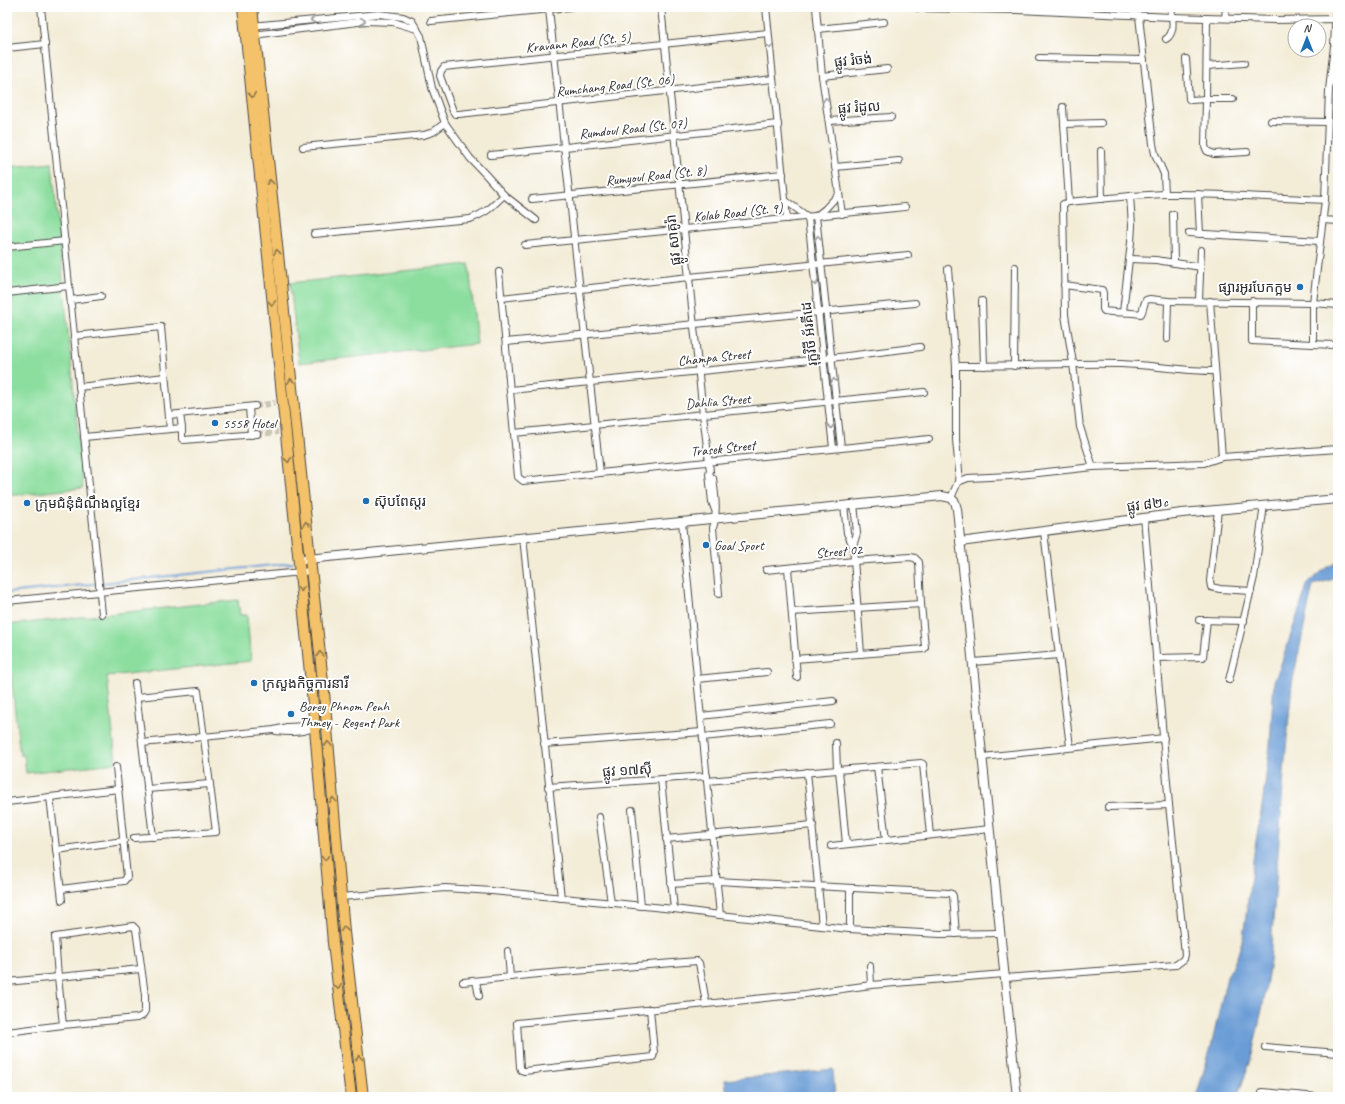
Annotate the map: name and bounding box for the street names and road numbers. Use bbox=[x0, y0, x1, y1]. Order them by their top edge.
street label: Kravann Road (St. 5) bbox=[525, 28, 633, 56]
street label: ផ្លូវ រំចង់ bbox=[833, 50, 873, 74]
street label: Rumchang Road (St. 06) bbox=[555, 71, 676, 100]
street label: ផ្លូវ រំដូល bbox=[837, 98, 881, 121]
street label: Rumdoul Road (St. 07) bbox=[578, 114, 689, 143]
street label: Rumyoul Road (St. 8) bbox=[605, 162, 709, 189]
street label: Kolab Road (St. 9) bbox=[693, 199, 785, 226]
street label: ផ្លូវ សាគូរ៉ា bbox=[662, 213, 688, 266]
street label: រុក្ខវិថី អ័រគីដេ bbox=[797, 301, 822, 367]
street label: Champa Street bbox=[677, 345, 753, 370]
street label: Dahlia Street bbox=[685, 390, 753, 413]
street label: Trasek Street bbox=[690, 436, 758, 460]
street label: ផ្លូវ ៨២c bbox=[1126, 493, 1170, 519]
street label: Street 02 bbox=[815, 541, 865, 562]
street label: ផ្លូវ ១៧ស៊ី bbox=[602, 760, 653, 784]

